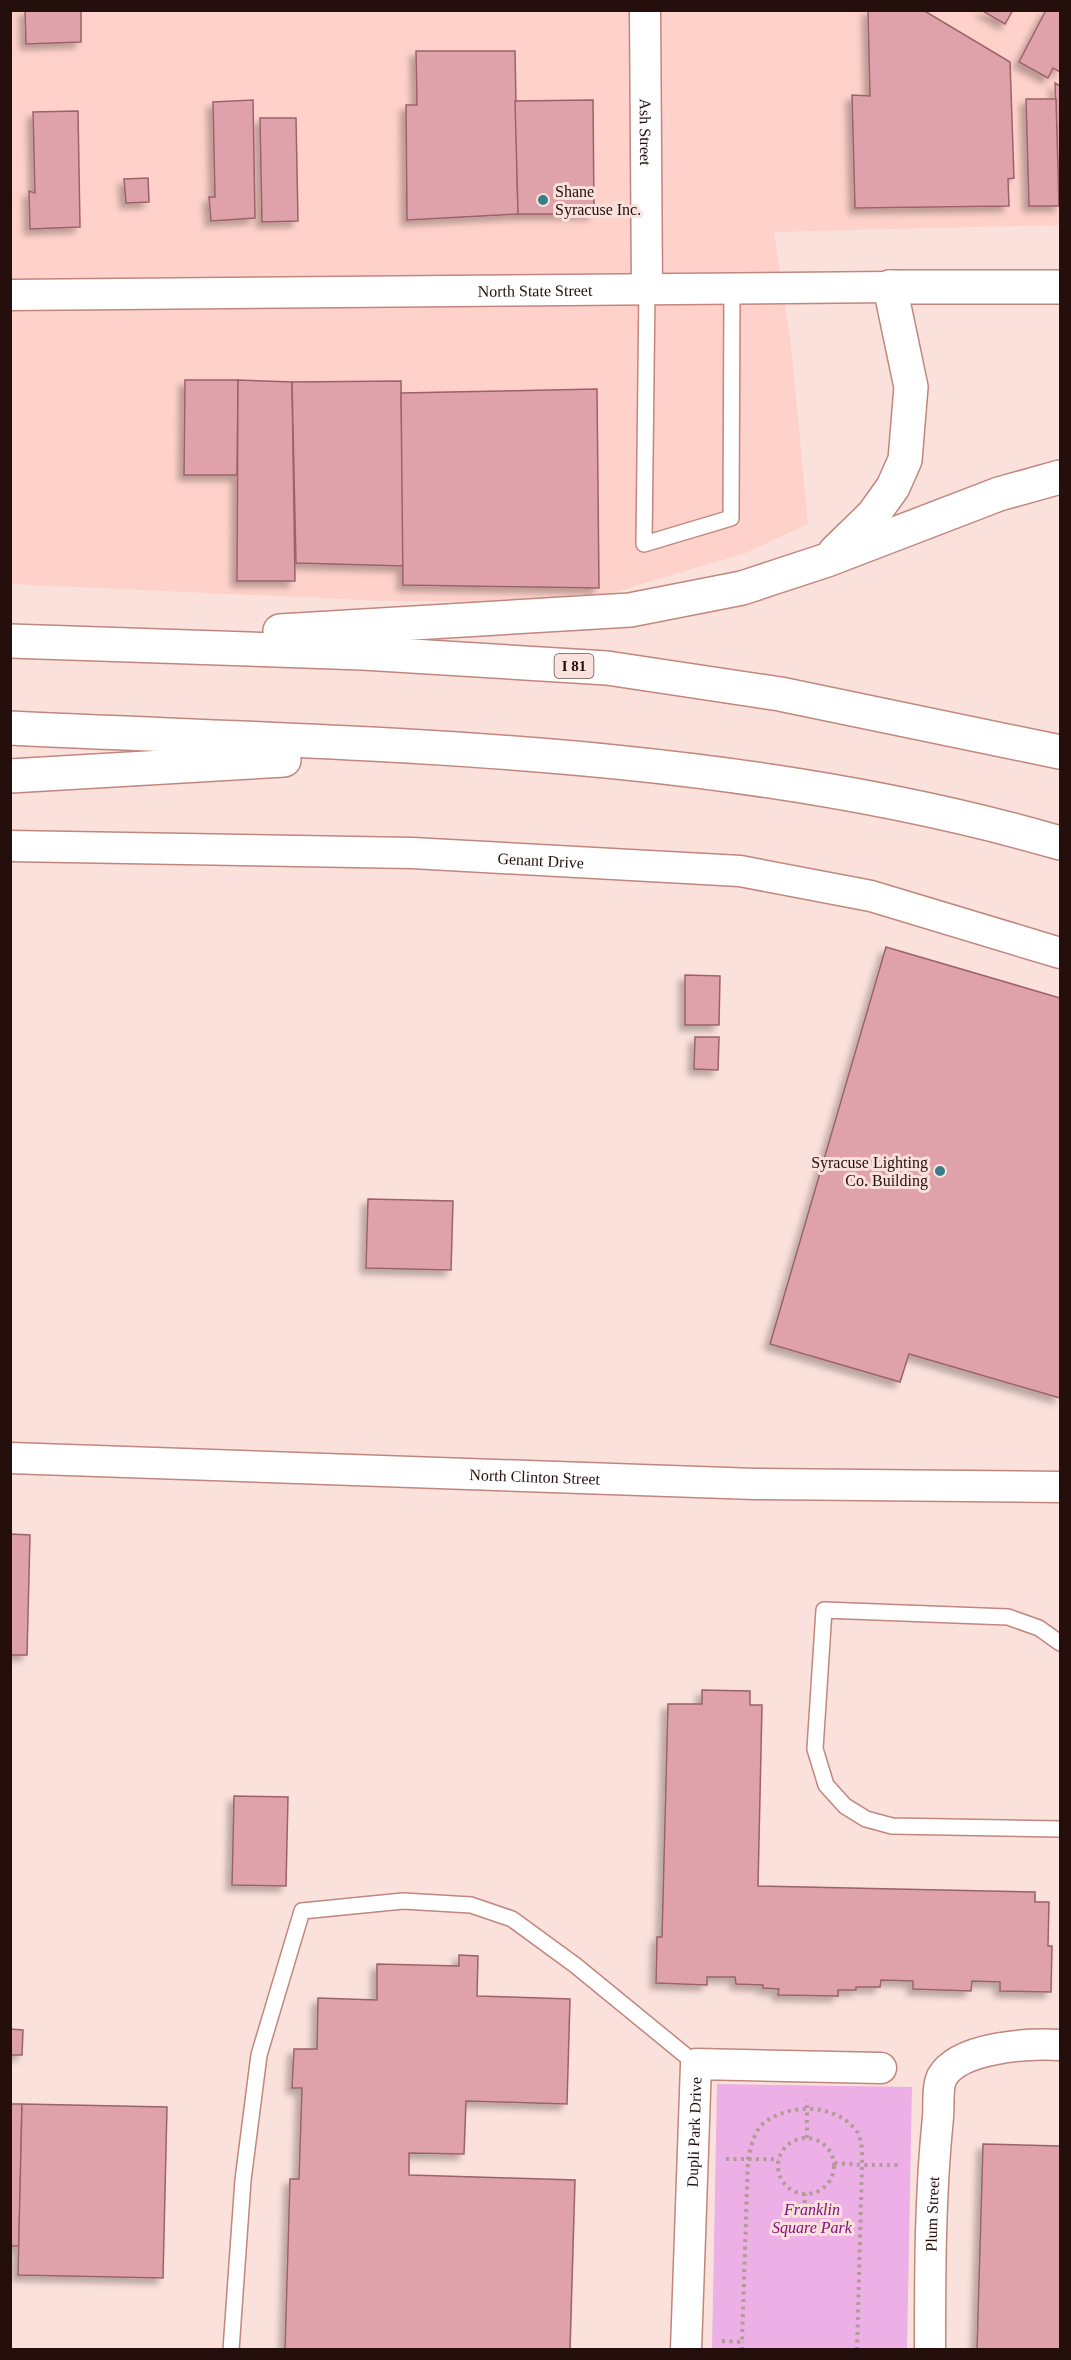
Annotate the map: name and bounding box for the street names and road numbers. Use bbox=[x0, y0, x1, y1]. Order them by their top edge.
street label: Ash Street bbox=[637, 98, 655, 166]
street label: North State Street bbox=[478, 281, 593, 299]
road number: I 81 bbox=[554, 654, 594, 678]
street label: Genant Drive bbox=[497, 849, 584, 871]
street label: North Clinton Street bbox=[469, 1466, 601, 1487]
street label: Dupli Park Drive bbox=[683, 2077, 704, 2188]
street label: Plum Street bbox=[922, 2175, 942, 2252]

